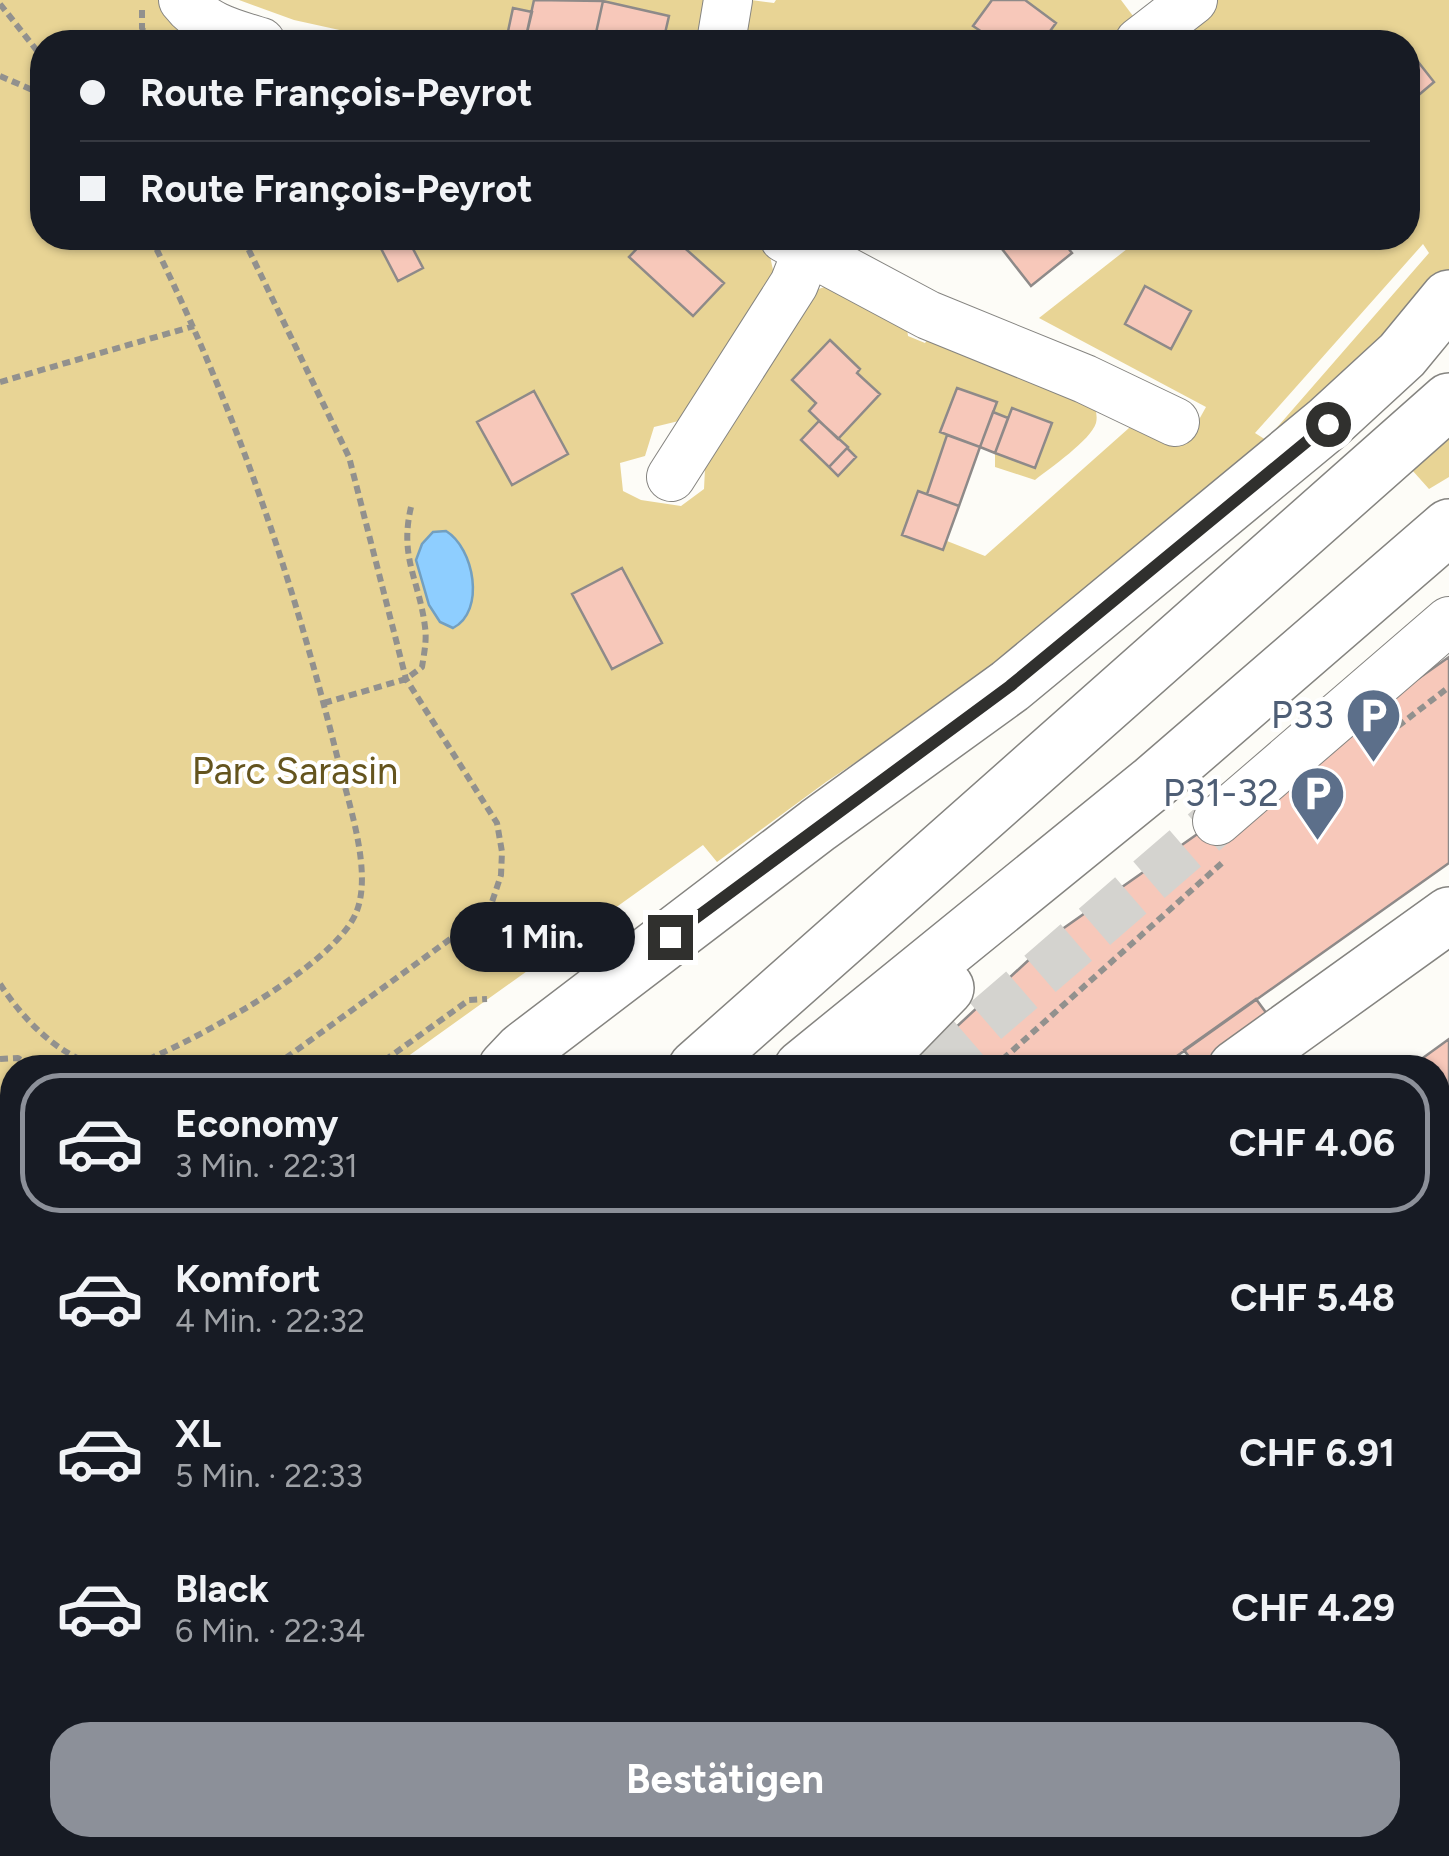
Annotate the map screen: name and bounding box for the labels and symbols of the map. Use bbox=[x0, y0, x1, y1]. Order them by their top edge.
route start bbox=[1306, 402, 1351, 447]
parking icon: P33 bbox=[1343, 685, 1403, 764]
place label: P33 bbox=[1271, 692, 1334, 738]
park label: Parc Sarasin bbox=[192, 748, 398, 794]
parking icon: P31-32 bbox=[1288, 763, 1348, 842]
place label: P31-32 bbox=[1163, 770, 1279, 816]
callout: 1 Min. bbox=[450, 902, 635, 972]
route end bbox=[648, 915, 693, 960]

